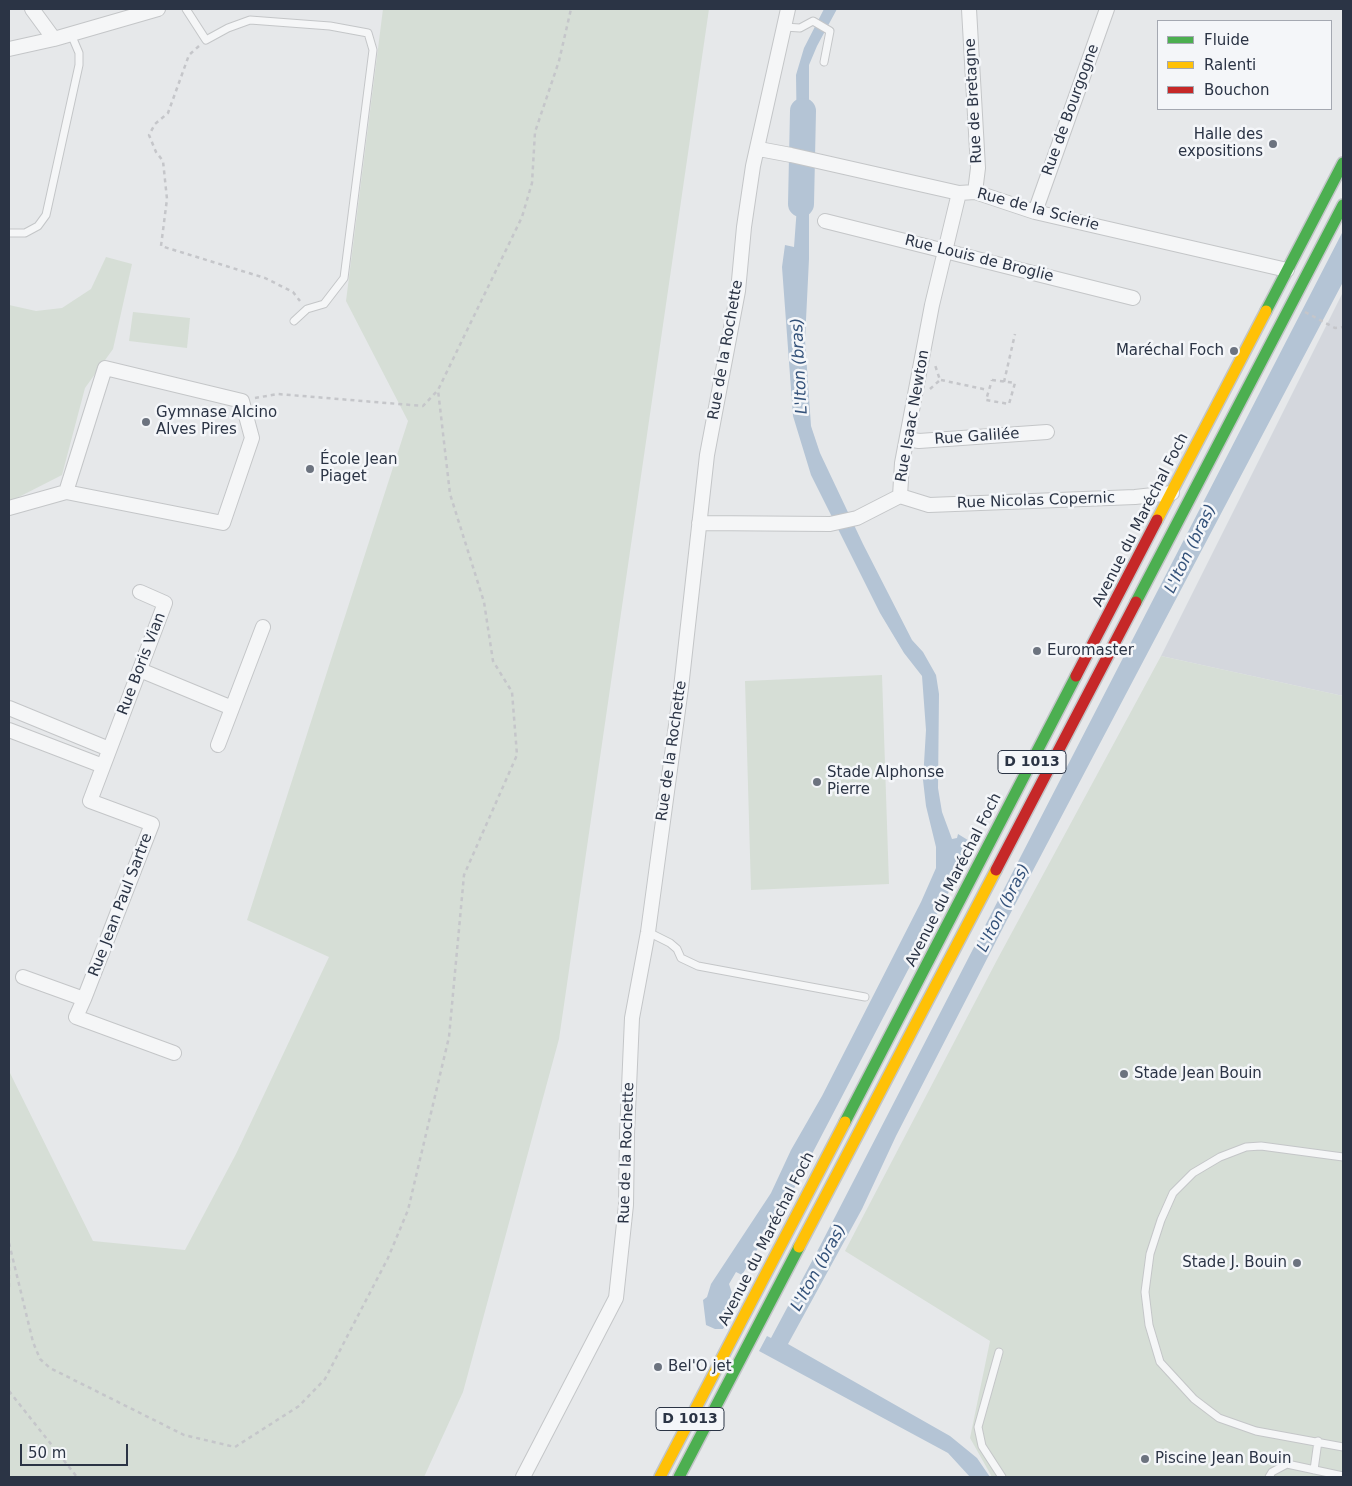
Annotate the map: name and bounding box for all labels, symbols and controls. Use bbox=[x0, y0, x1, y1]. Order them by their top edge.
legend bbox=[1157, 20, 1332, 110]
text: Fluide bbox=[1204, 31, 1249, 49]
street label: Rue de Bretagne bbox=[962, 38, 986, 164]
street label: Rue de Bourgogne bbox=[1039, 42, 1103, 178]
text: Ralenti bbox=[1204, 56, 1256, 74]
text: Bouchon bbox=[1204, 81, 1269, 99]
place label: Halle des expositions bbox=[1178, 126, 1263, 161]
marker: Halle des expositions bbox=[1267, 138, 1279, 150]
street label: Rue de la Scierie bbox=[975, 185, 1101, 235]
street label: Rue Louis de Broglie bbox=[903, 232, 1055, 286]
street label: Rue de la Rochette bbox=[705, 279, 747, 421]
water label: L'Iton (bras) bbox=[788, 317, 812, 415]
place label: Maréchal Foch bbox=[1116, 342, 1224, 360]
marker: Maréchal Foch bbox=[1228, 345, 1240, 357]
street label: Rue Isaac Newton bbox=[892, 348, 934, 484]
place label: Gymnase Alcino Alves Pires bbox=[156, 404, 277, 439]
marker: Gymnase Alcino Alves Pires bbox=[140, 416, 152, 428]
street label: Rue Galilée bbox=[934, 425, 1020, 449]
street label: Avenue du Maréchal Foch bbox=[1089, 430, 1193, 610]
place label: École Jean Piaget bbox=[320, 451, 397, 486]
marker: École Jean Piaget bbox=[304, 463, 316, 475]
street label: Rue Nicolas Copernic bbox=[957, 489, 1115, 513]
water label: L'Iton (bras) bbox=[1161, 501, 1221, 597]
street label: Rue Boris Vian bbox=[114, 610, 170, 718]
place label: Euromaster bbox=[1047, 642, 1134, 660]
marker: Euromaster bbox=[1031, 645, 1043, 657]
street label: Rue de la Rochette bbox=[653, 680, 691, 822]
road number: D 1013 bbox=[998, 750, 1066, 774]
place label: Stade Alphonse Pierre bbox=[827, 764, 944, 799]
marker: Stade Alphonse Pierre bbox=[811, 776, 823, 788]
street label: Avenue du Maréchal Foch bbox=[902, 790, 1006, 970]
street label: Rue Jean Paul Sartre bbox=[85, 831, 157, 979]
water label: L'Iton (bras) bbox=[974, 861, 1034, 955]
place label: Stade Jean Bouin bbox=[1134, 1065, 1262, 1083]
marker: Stade Jean Bouin bbox=[1118, 1068, 1130, 1080]
street label: Rue de la Rochette bbox=[616, 1082, 638, 1224]
street label: Avenue du Maréchal Foch bbox=[715, 1149, 819, 1329]
water label: L'Iton (bras) bbox=[787, 1221, 851, 1315]
place label: Stade J. Bouin bbox=[1182, 1254, 1287, 1272]
marker: Stade J. Bouin bbox=[1291, 1257, 1303, 1269]
place label: Bel'O jet bbox=[668, 1358, 732, 1376]
marker: Bel'O jet bbox=[652, 1361, 664, 1373]
road number: D 1013 bbox=[656, 1408, 724, 1430]
scale bar bbox=[22, 1434, 130, 1466]
text: 50 m bbox=[28, 1444, 66, 1462]
place label: Piscine Jean Bouin bbox=[1155, 1450, 1291, 1468]
marker: Piscine Jean Bouin bbox=[1139, 1453, 1151, 1465]

